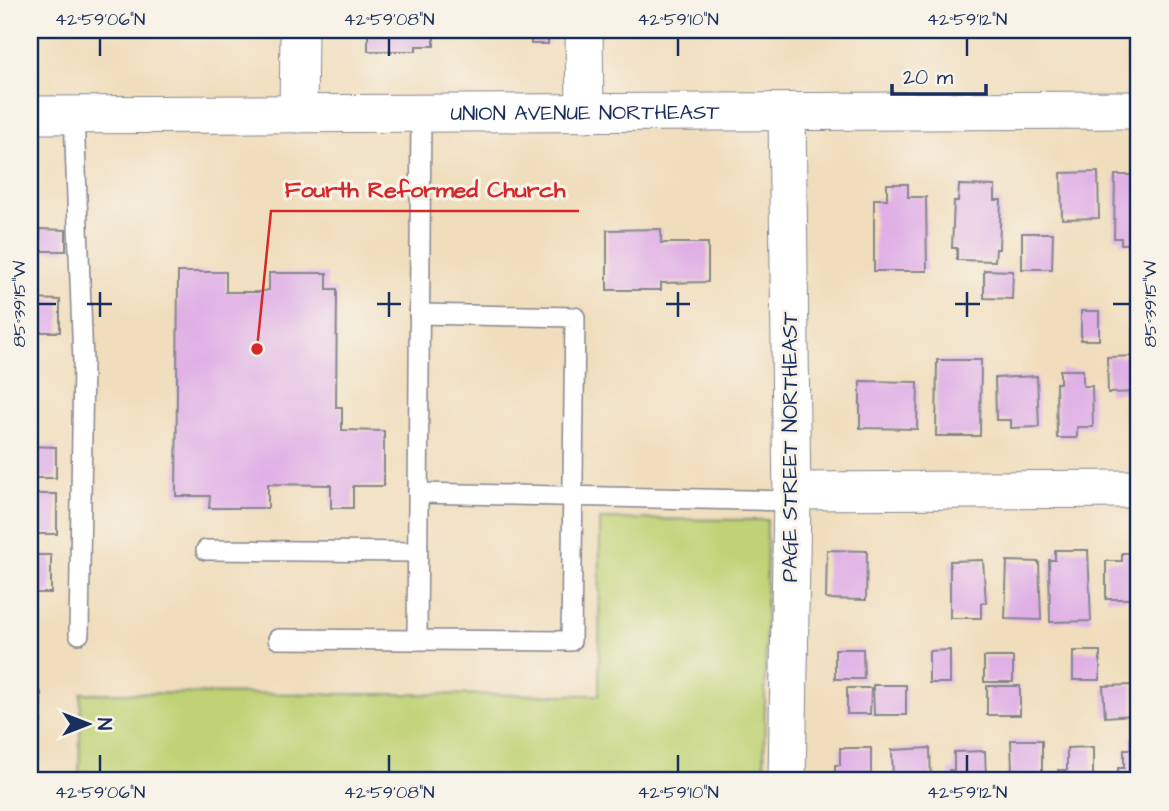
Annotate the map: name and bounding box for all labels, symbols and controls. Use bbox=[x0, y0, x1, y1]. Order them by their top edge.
text: 42°59'06"N bbox=[55, 7, 145, 32]
text: 42°59'08"N bbox=[344, 7, 434, 32]
text: 42°59'10"N bbox=[637, 7, 719, 32]
text: 42°59'12"N bbox=[927, 7, 1007, 32]
scale bar bbox=[892, 52, 987, 96]
text: 20 m bbox=[903, 63, 954, 92]
street label: UNION AVENUE NORTHEAST bbox=[450, 97, 721, 128]
callout: Fourth Reformed Church bbox=[271, 167, 579, 211]
text: Fourth Reformed Church bbox=[285, 174, 566, 206]
text: 85°39'15"W bbox=[7, 260, 32, 347]
text: 85°39'15"W bbox=[1138, 260, 1163, 347]
street label: PAGE STREET NORTHEAST bbox=[776, 311, 805, 582]
north arrow bbox=[52, 688, 122, 758]
text: N bbox=[90, 718, 117, 730]
text: 42°59'06"N bbox=[55, 780, 145, 805]
text: 42°59'08"N bbox=[344, 780, 434, 805]
text: 42°59'10"N bbox=[637, 780, 719, 805]
text: 42°59'12"N bbox=[927, 780, 1007, 805]

